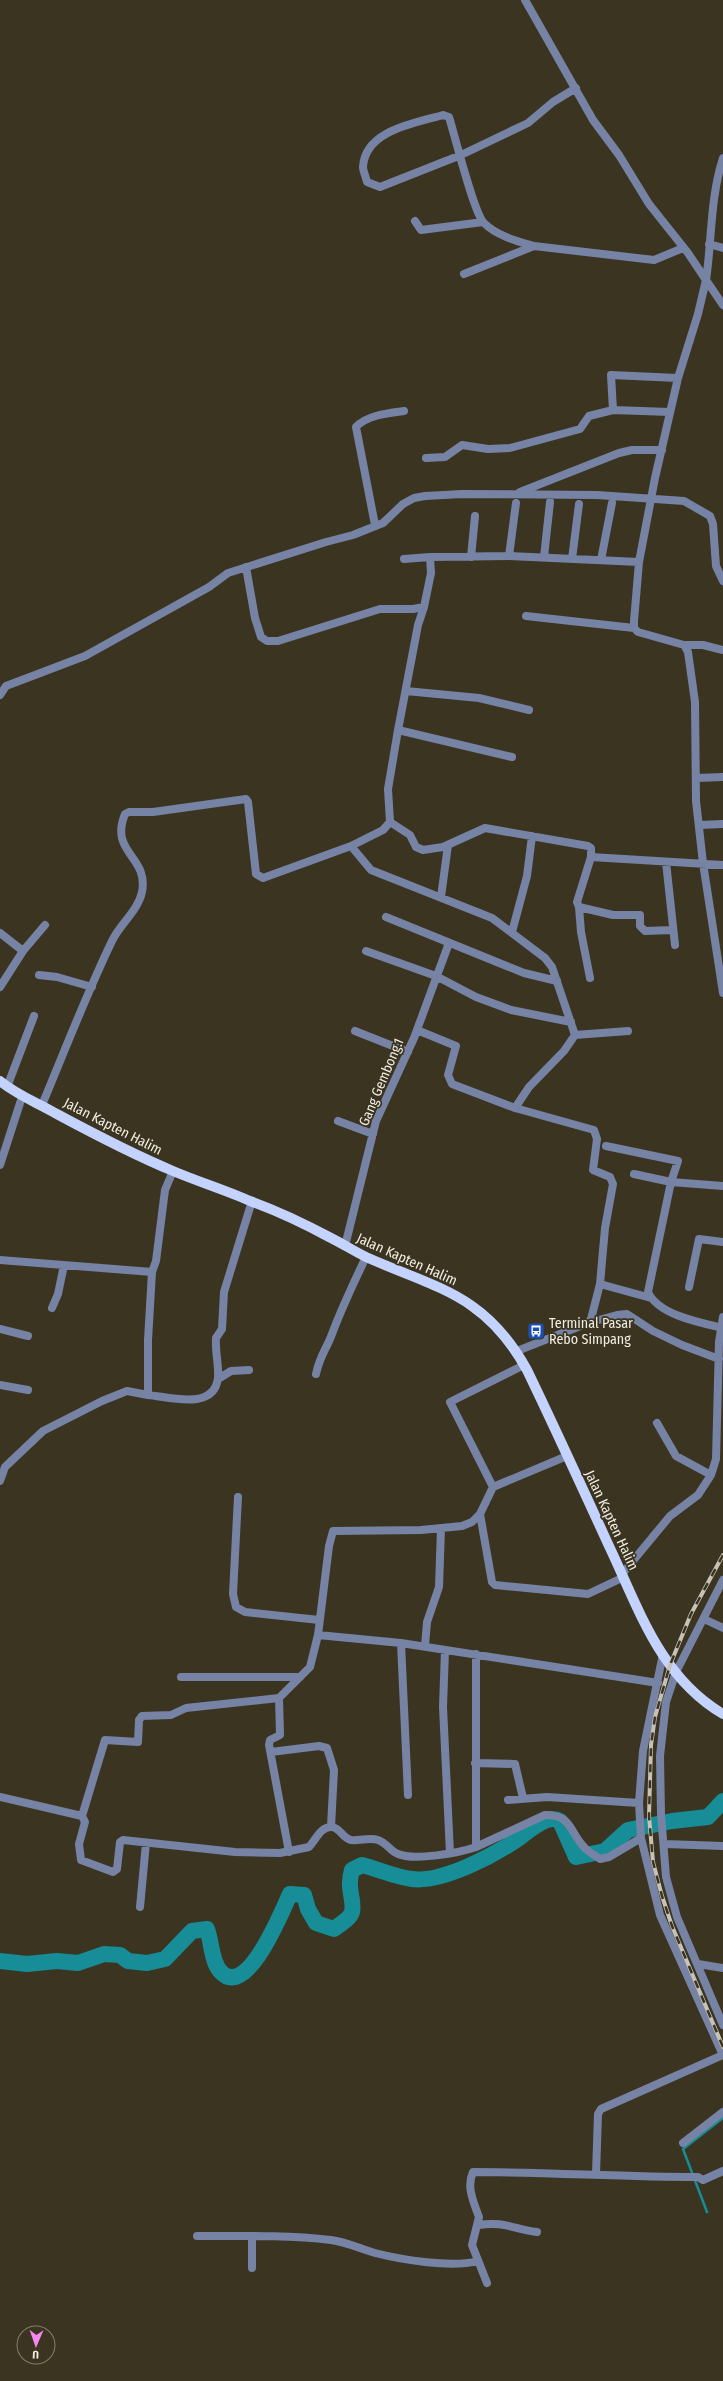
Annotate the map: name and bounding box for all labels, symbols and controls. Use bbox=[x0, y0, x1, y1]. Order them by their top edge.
street label: Gang Gembong.1 bbox=[355, 1036, 408, 1129]
street label: Jalan Kapten Halim bbox=[61, 1094, 165, 1159]
street label: Jalan Kapten Halim bbox=[354, 1230, 460, 1289]
place label: Terminal Pasar Rebo Simpang bbox=[549, 1315, 633, 1348]
bus stop icon: Terminal Pasar Rebo Simpang bbox=[526, 1321, 546, 1341]
street label: Jalan Kapten Halim bbox=[581, 1467, 642, 1573]
north arrow bbox=[16, 2325, 56, 2365]
text: U bbox=[32, 2348, 39, 2361]

